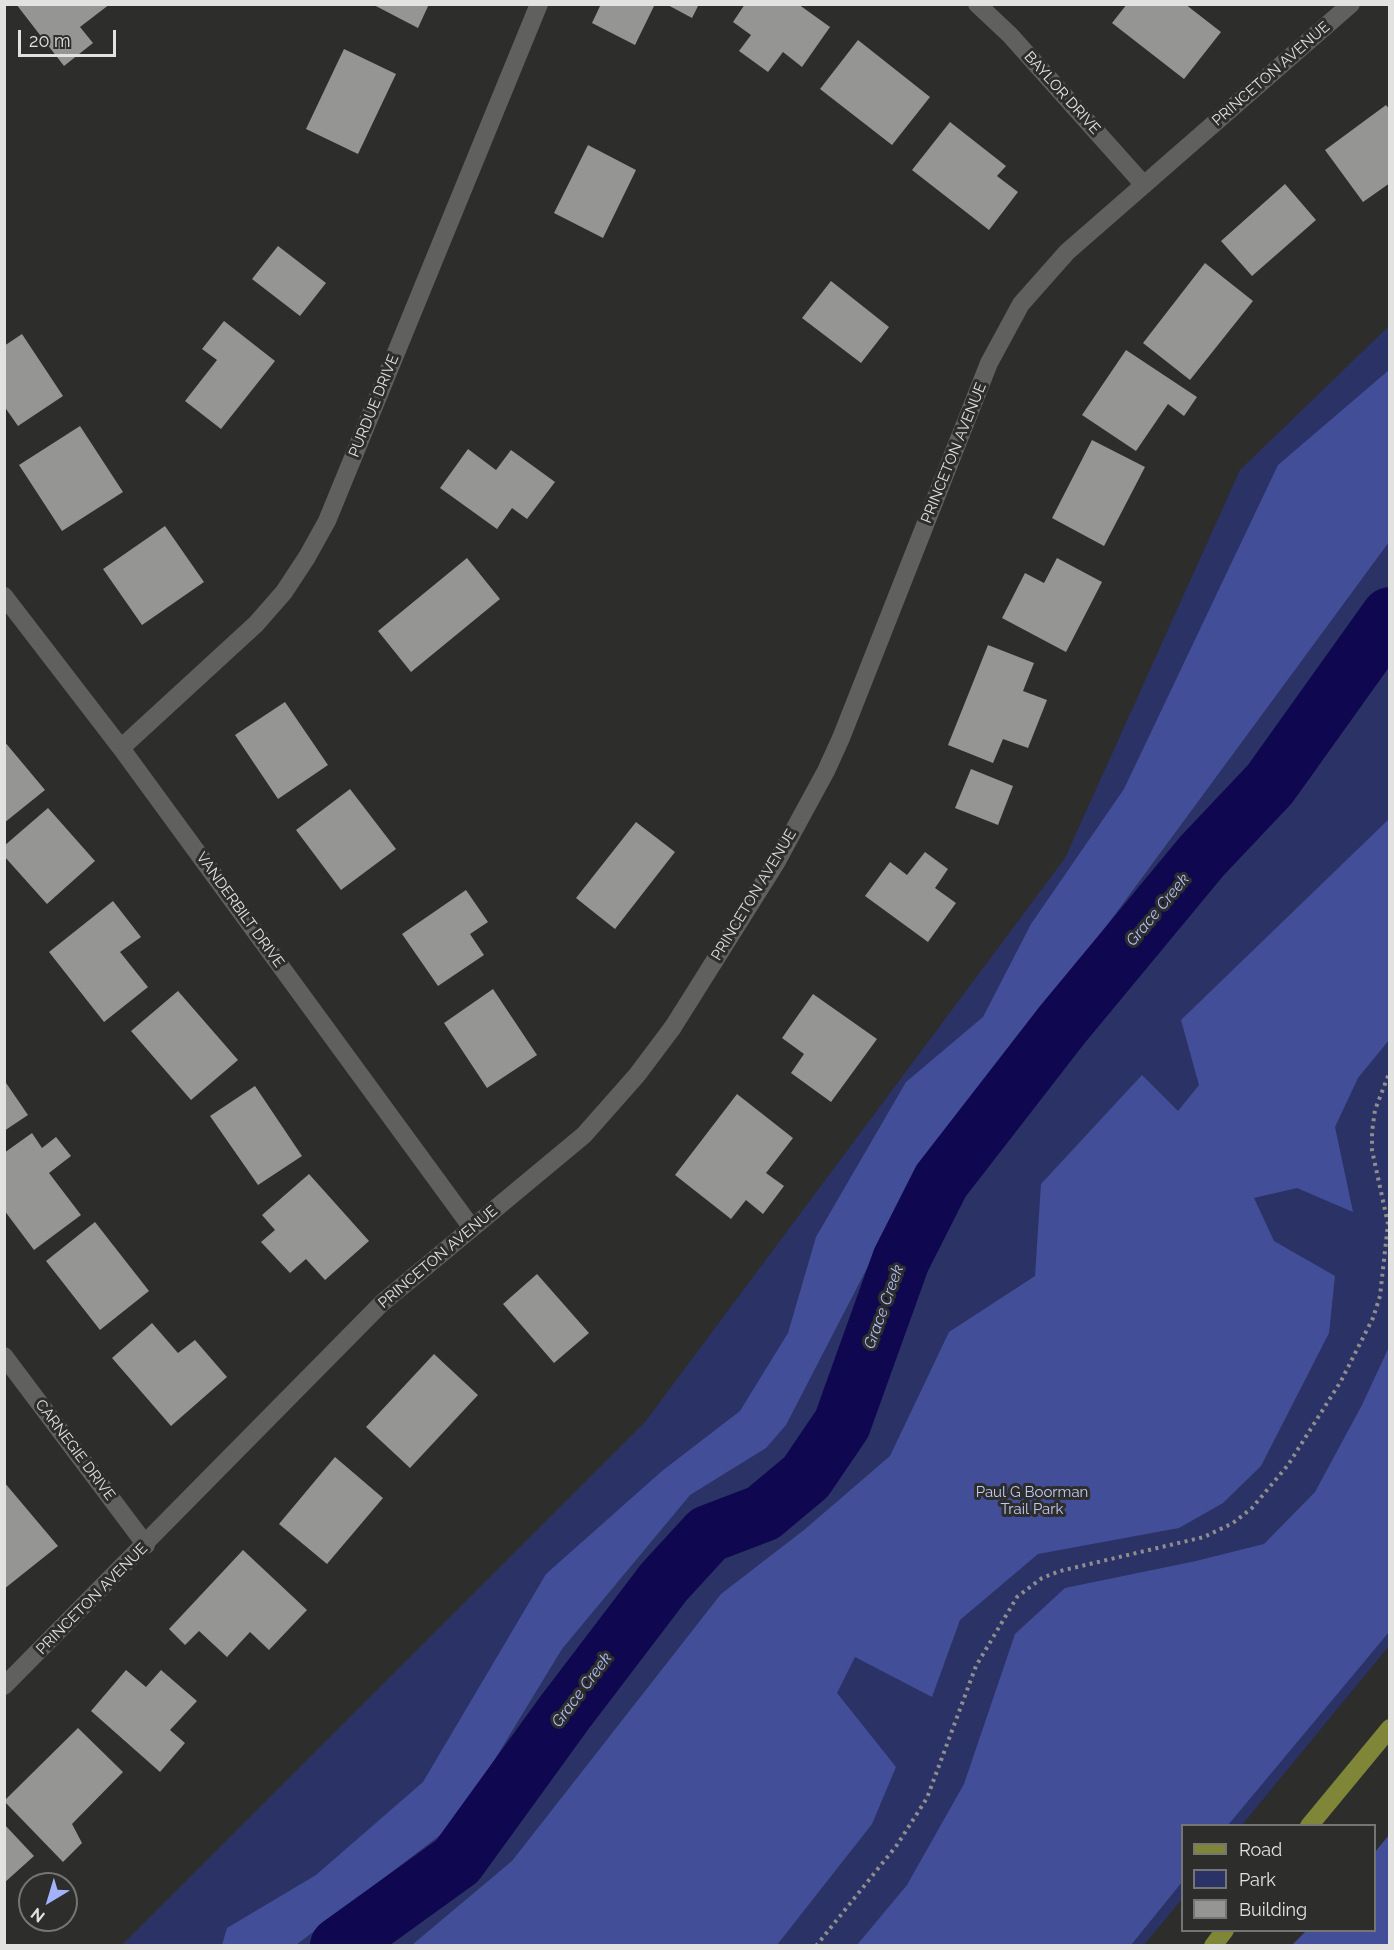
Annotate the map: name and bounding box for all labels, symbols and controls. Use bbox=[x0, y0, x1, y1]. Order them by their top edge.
scale bar bbox=[21, 18, 118, 56]
street label: PRINCETON AVENUE bbox=[1209, 18, 1333, 130]
text: 20 m bbox=[29, 30, 71, 51]
street label: BAYLOR DRIVE bbox=[1020, 48, 1104, 138]
street label: PURDUE DRIVE bbox=[345, 352, 403, 460]
street label: PRINCETON AVENUE bbox=[918, 380, 990, 526]
street label: PRINCETON AVENUE bbox=[708, 826, 800, 964]
street label: VANDERBILT DRIVE bbox=[192, 849, 288, 971]
water label: Grace Creek bbox=[1122, 870, 1194, 950]
street label: PRINCETON AVENUE bbox=[375, 1202, 501, 1312]
water label: Grace Creek bbox=[860, 1262, 908, 1352]
street label: CARNEGIE DRIVE bbox=[31, 1396, 119, 1504]
park label: Paul G Boorman Trail Park bbox=[976, 1483, 1088, 1518]
street label: PRINCETON AVENUE bbox=[33, 1540, 151, 1658]
water label: Grace Creek bbox=[548, 1649, 616, 1731]
legend bbox=[1181, 1824, 1376, 1932]
text: Road bbox=[1239, 1839, 1282, 1860]
text: Park bbox=[1239, 1869, 1276, 1890]
north arrow bbox=[18, 1872, 78, 1932]
text: Building bbox=[1239, 1899, 1307, 1920]
text: N bbox=[27, 1904, 49, 1926]

